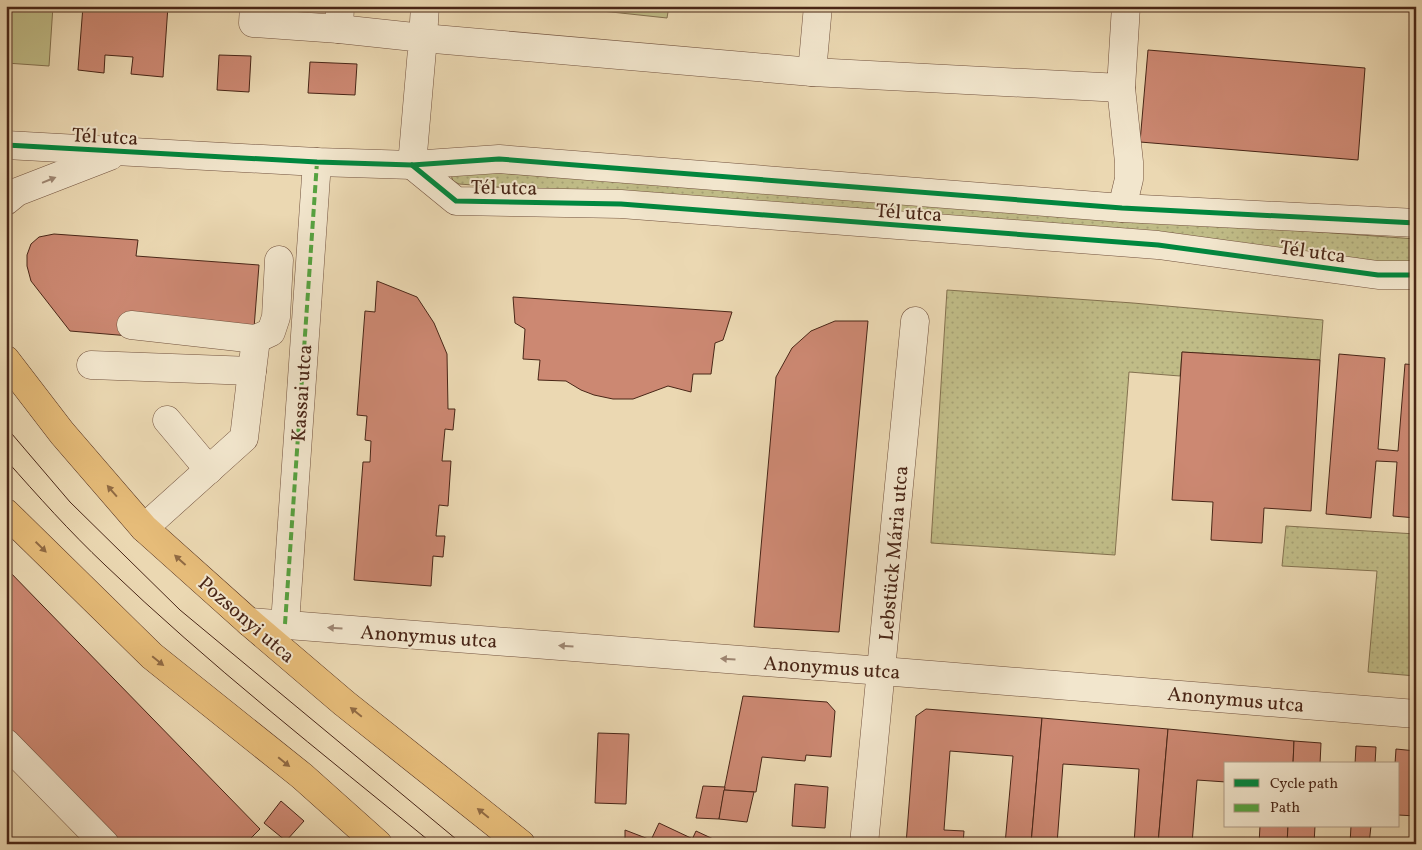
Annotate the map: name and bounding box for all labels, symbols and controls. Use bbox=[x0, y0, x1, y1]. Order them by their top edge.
street label: Tél utca bbox=[71, 122, 139, 154]
street label: Tél utca bbox=[470, 174, 538, 204]
one-way arrow bbox=[42, 175, 56, 183]
street label: Tél utca bbox=[875, 198, 943, 230]
street label: Tél utca bbox=[1278, 234, 1348, 271]
street label: Kassai utca bbox=[286, 343, 320, 443]
street label: Lebstück Mária utca bbox=[873, 464, 917, 642]
one-way arrow bbox=[107, 484, 118, 497]
one-way arrow bbox=[35, 541, 47, 553]
one-way arrow bbox=[175, 554, 187, 566]
street label: Pozsonyi utca bbox=[191, 571, 300, 670]
street label: Anonymus utca bbox=[359, 619, 498, 657]
one-way arrow bbox=[326, 624, 342, 632]
one-way arrow bbox=[558, 642, 574, 650]
street label: Anonymus utca bbox=[762, 650, 901, 688]
one-way arrow bbox=[720, 654, 736, 662]
one-way arrow bbox=[151, 655, 164, 666]
street label: Anonymus utca bbox=[1166, 681, 1305, 721]
one-way arrow bbox=[350, 707, 363, 718]
one-way arrow bbox=[278, 757, 291, 768]
legend bbox=[1224, 762, 1400, 828]
text: Cycle path bbox=[1270, 774, 1338, 795]
text: Path bbox=[1270, 798, 1300, 819]
one-way arrow bbox=[477, 808, 490, 819]

